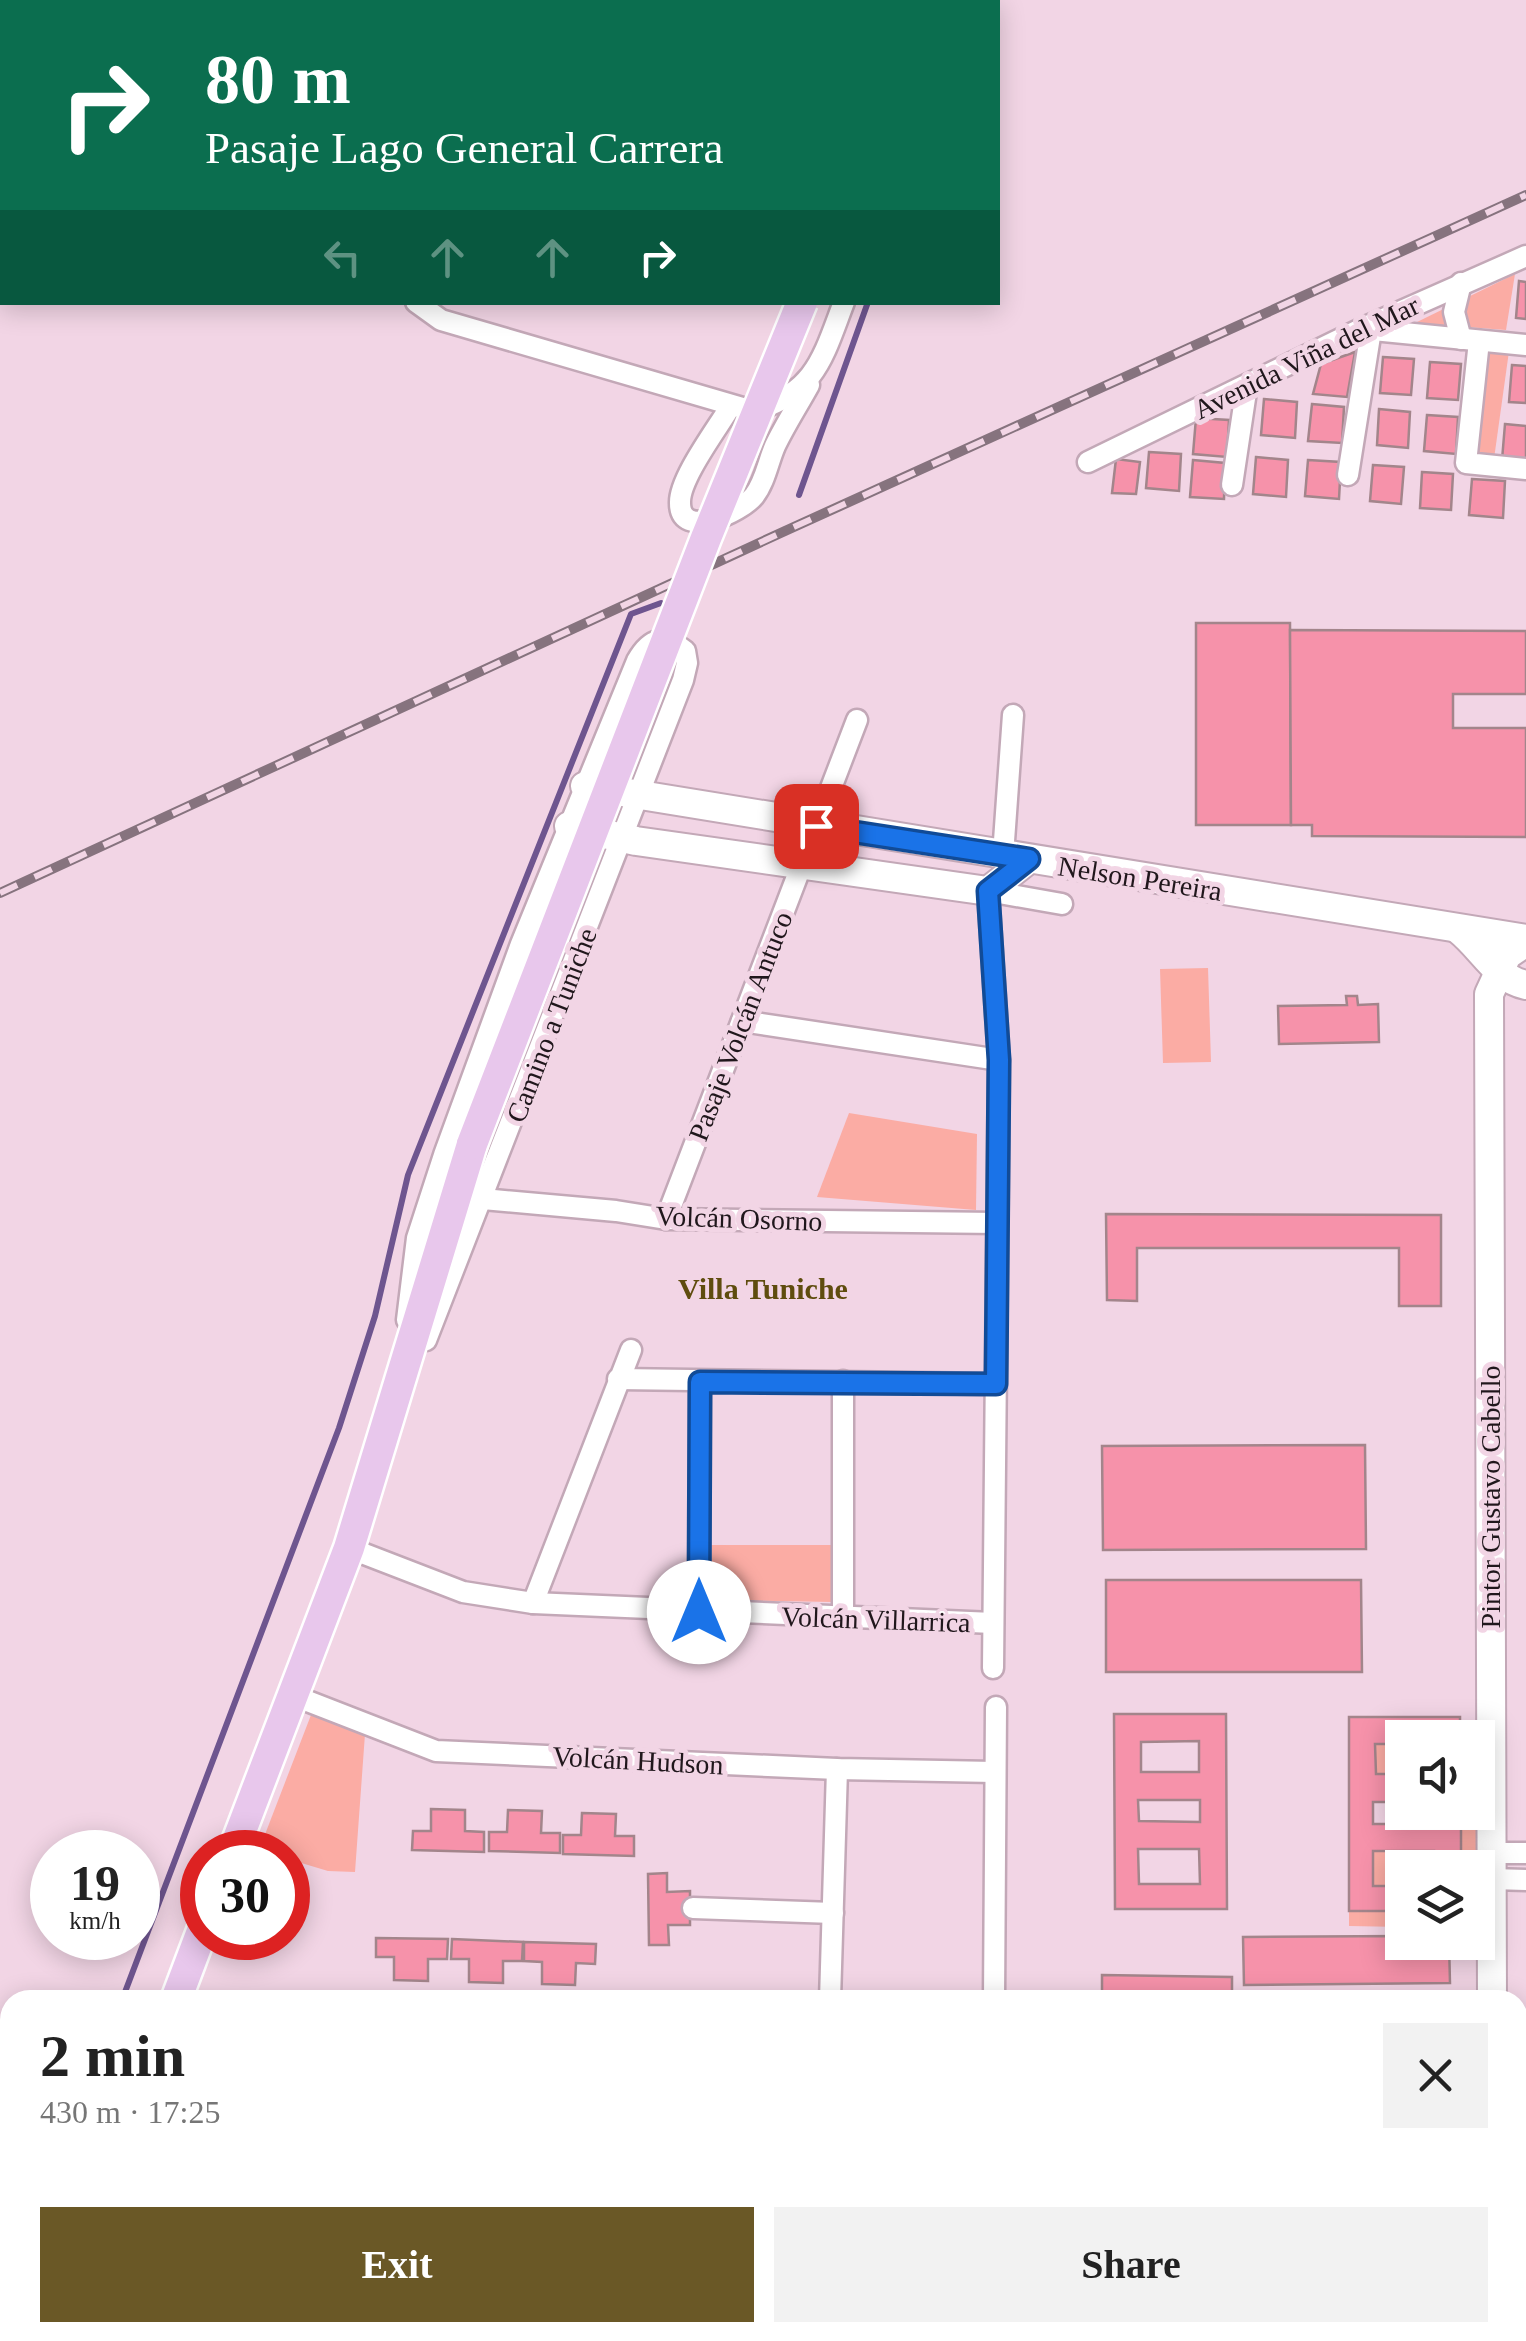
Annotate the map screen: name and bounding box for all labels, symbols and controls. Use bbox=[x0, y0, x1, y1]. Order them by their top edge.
icon: right bbox=[40, 40, 170, 170]
text: 80 m bbox=[205, 41, 351, 118]
text: Pasaje Lago General Carrera bbox=[205, 123, 723, 173]
icon: left bbox=[315, 230, 370, 285]
icon: ahead bbox=[420, 230, 475, 285]
icon: ahead bbox=[525, 230, 580, 285]
icon: right bbox=[630, 230, 685, 285]
street label: Avenida Viña del Mar bbox=[1188, 289, 1425, 425]
pin bbox=[774, 784, 859, 869]
icon: arrive bbox=[789, 799, 844, 854]
street label: Nelson Pereira bbox=[1056, 850, 1225, 907]
street label: Pasaje Volcán Antuco bbox=[682, 907, 799, 1145]
street label: Camino a Tuniche bbox=[500, 924, 603, 1127]
street label: Volcán Osorno bbox=[655, 1200, 823, 1237]
district label: Villa Tuniche bbox=[678, 1272, 848, 1305]
street label: Pintor Gustavo Cabello bbox=[1475, 1366, 1506, 1628]
position arrow bbox=[647, 1560, 751, 1664]
street label: Volcán Villarrica bbox=[781, 1601, 972, 1638]
map controls bbox=[1385, 1720, 1495, 1960]
button: sound bbox=[1385, 1720, 1495, 1830]
street label: Volcán Hudson bbox=[552, 1741, 724, 1780]
speed limit sign: 30 bbox=[180, 1830, 310, 1960]
button: layers bbox=[1385, 1850, 1495, 1960]
text: 19 bbox=[70, 1855, 120, 1911]
text: km/h bbox=[69, 1907, 121, 1934]
text: 2 min bbox=[40, 2023, 185, 2089]
button: close bbox=[1383, 2023, 1488, 2128]
text: 430 m · 17:25 bbox=[40, 2094, 220, 2130]
button: Exit bbox=[40, 2207, 754, 2322]
button: Share bbox=[774, 2207, 1488, 2322]

